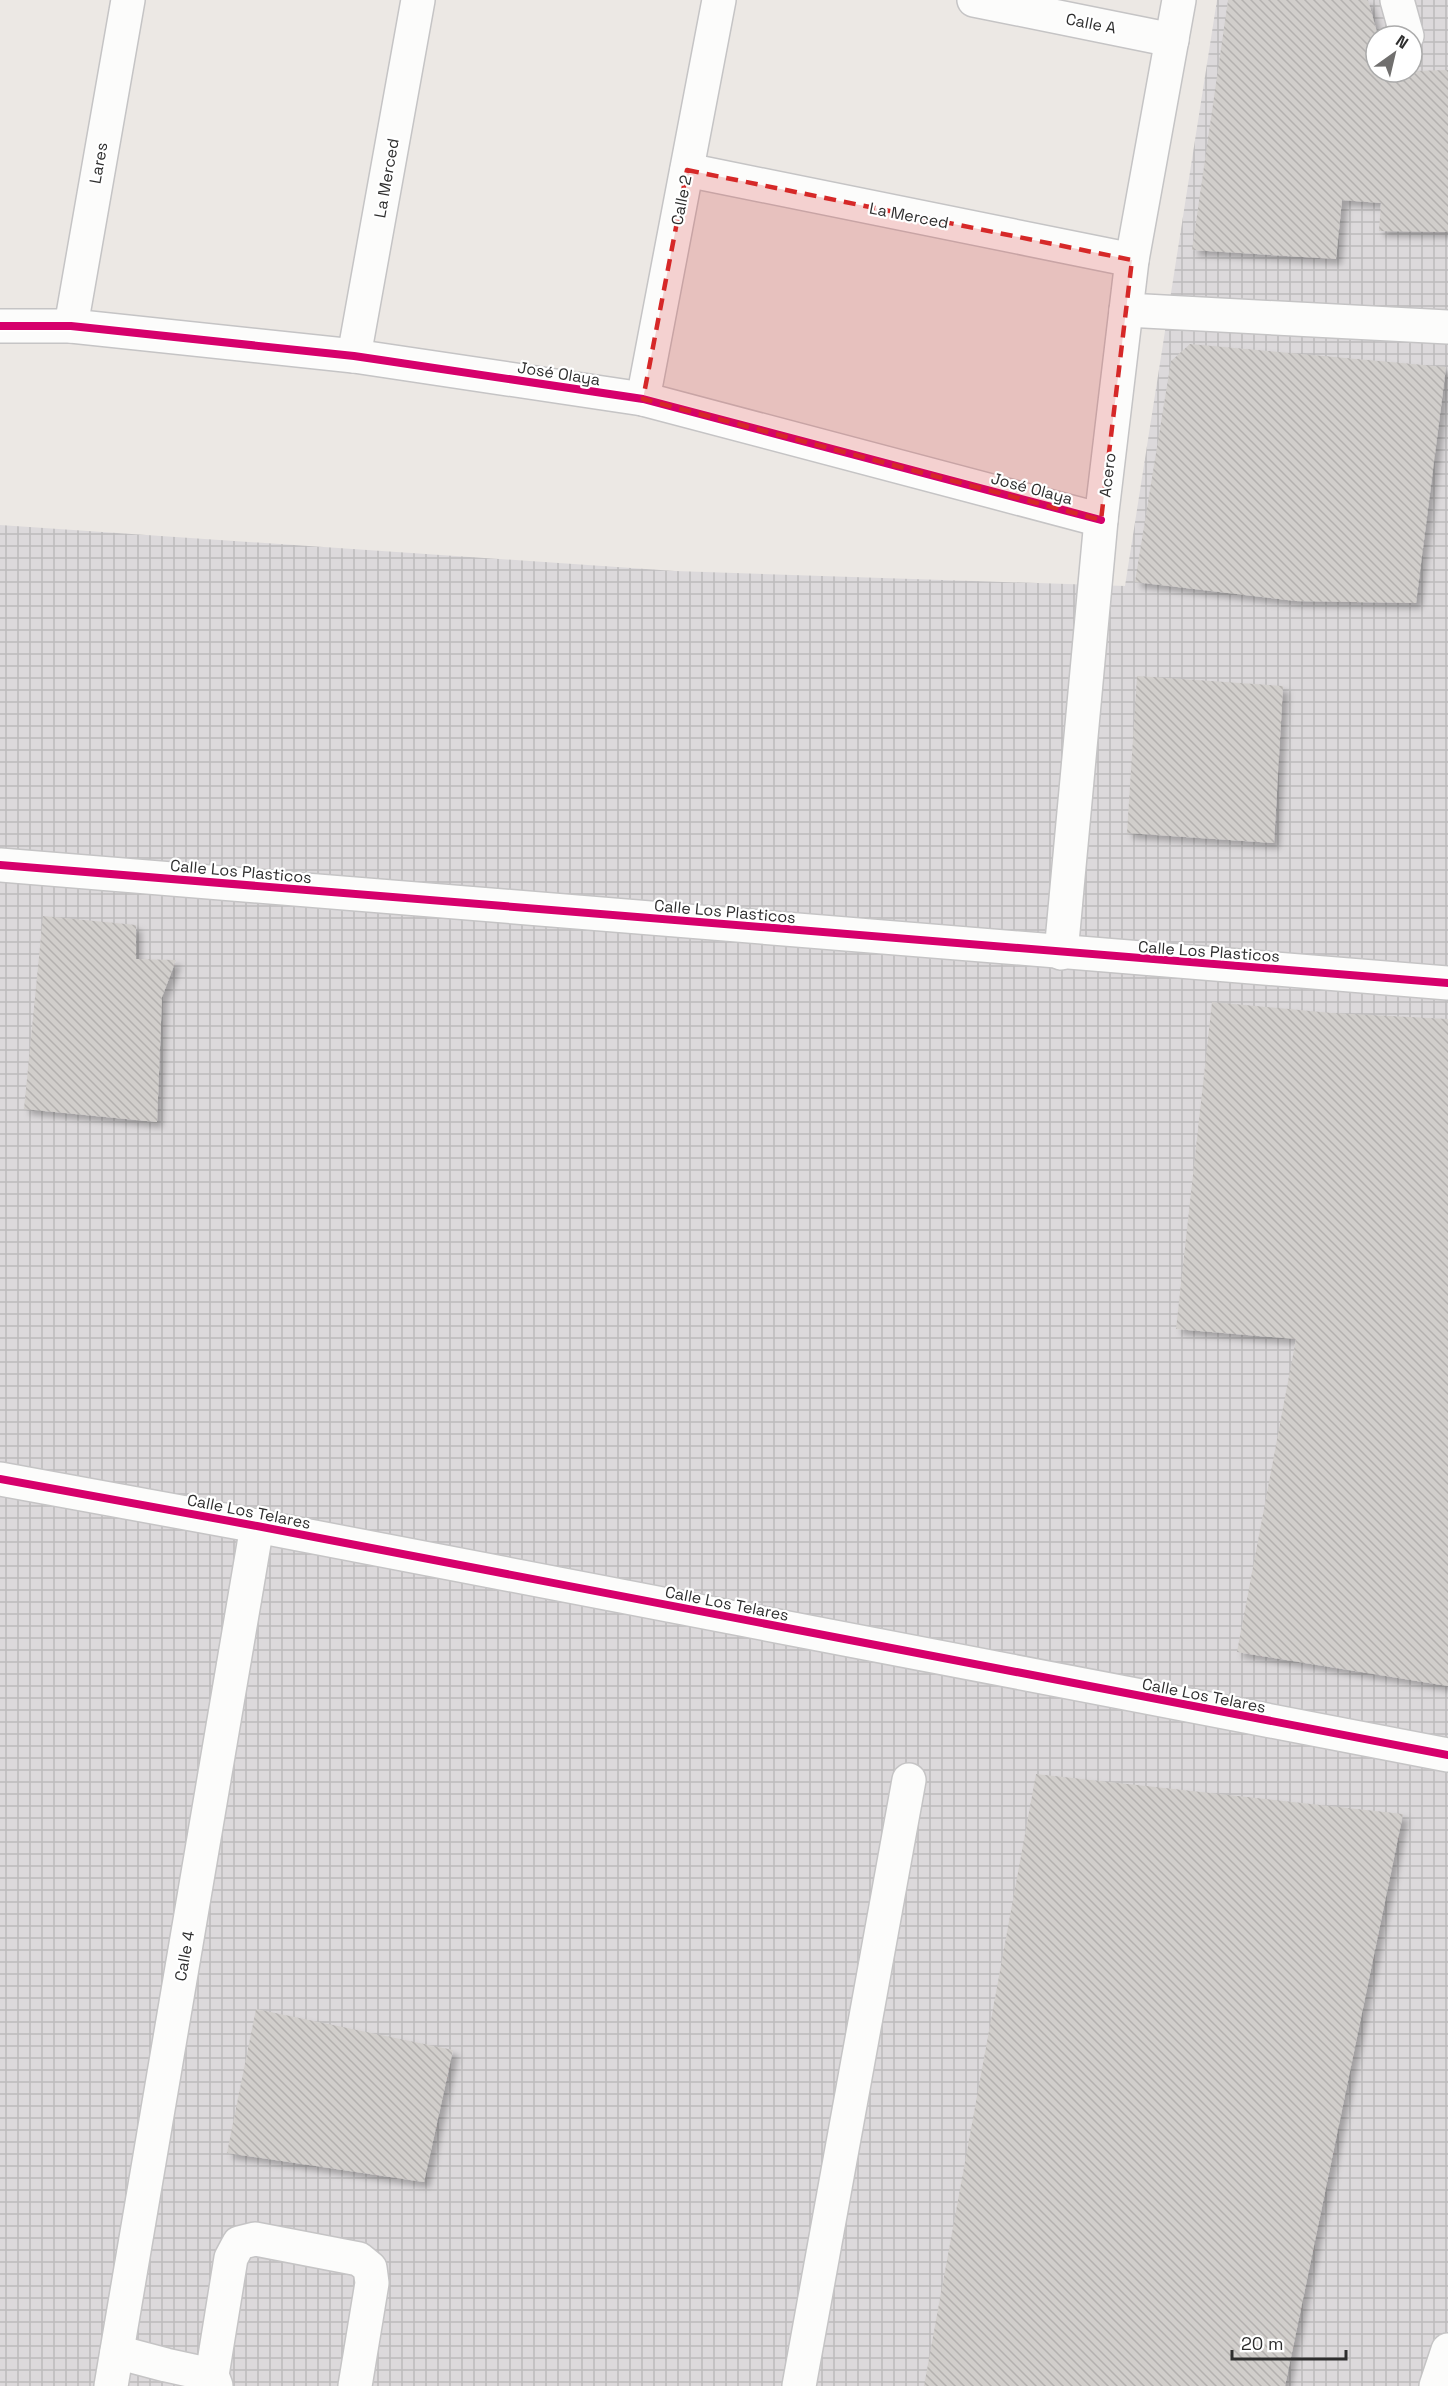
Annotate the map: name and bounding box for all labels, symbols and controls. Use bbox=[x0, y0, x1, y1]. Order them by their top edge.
street label: Calle A bbox=[1064, 8, 1118, 39]
north arrow bbox=[1364, 24, 1424, 84]
text: N bbox=[1392, 30, 1412, 54]
street label: La Merced bbox=[369, 137, 404, 220]
street label: Lares bbox=[85, 141, 112, 185]
street label: Calle 2 bbox=[666, 173, 697, 227]
street label: La Merced bbox=[867, 198, 950, 233]
street label: José Olaya bbox=[516, 357, 602, 390]
street label: Acero bbox=[1094, 452, 1121, 499]
street label: José Olaya bbox=[989, 468, 1075, 509]
street label: Calle Los Plasticos bbox=[169, 855, 313, 888]
street label: Calle Los Plasticos bbox=[653, 895, 797, 928]
street label: Calle Los Plasticos bbox=[1137, 936, 1281, 967]
street label: Calle Los Telares bbox=[185, 1489, 313, 1534]
street label: Calle Los Telares bbox=[663, 1581, 791, 1626]
street label: Calle Los Telares bbox=[1140, 1673, 1268, 1718]
street label: Calle 4 bbox=[170, 1929, 199, 1983]
scale bar bbox=[1232, 2323, 1346, 2361]
text: 20 m bbox=[1241, 2332, 1284, 2355]

